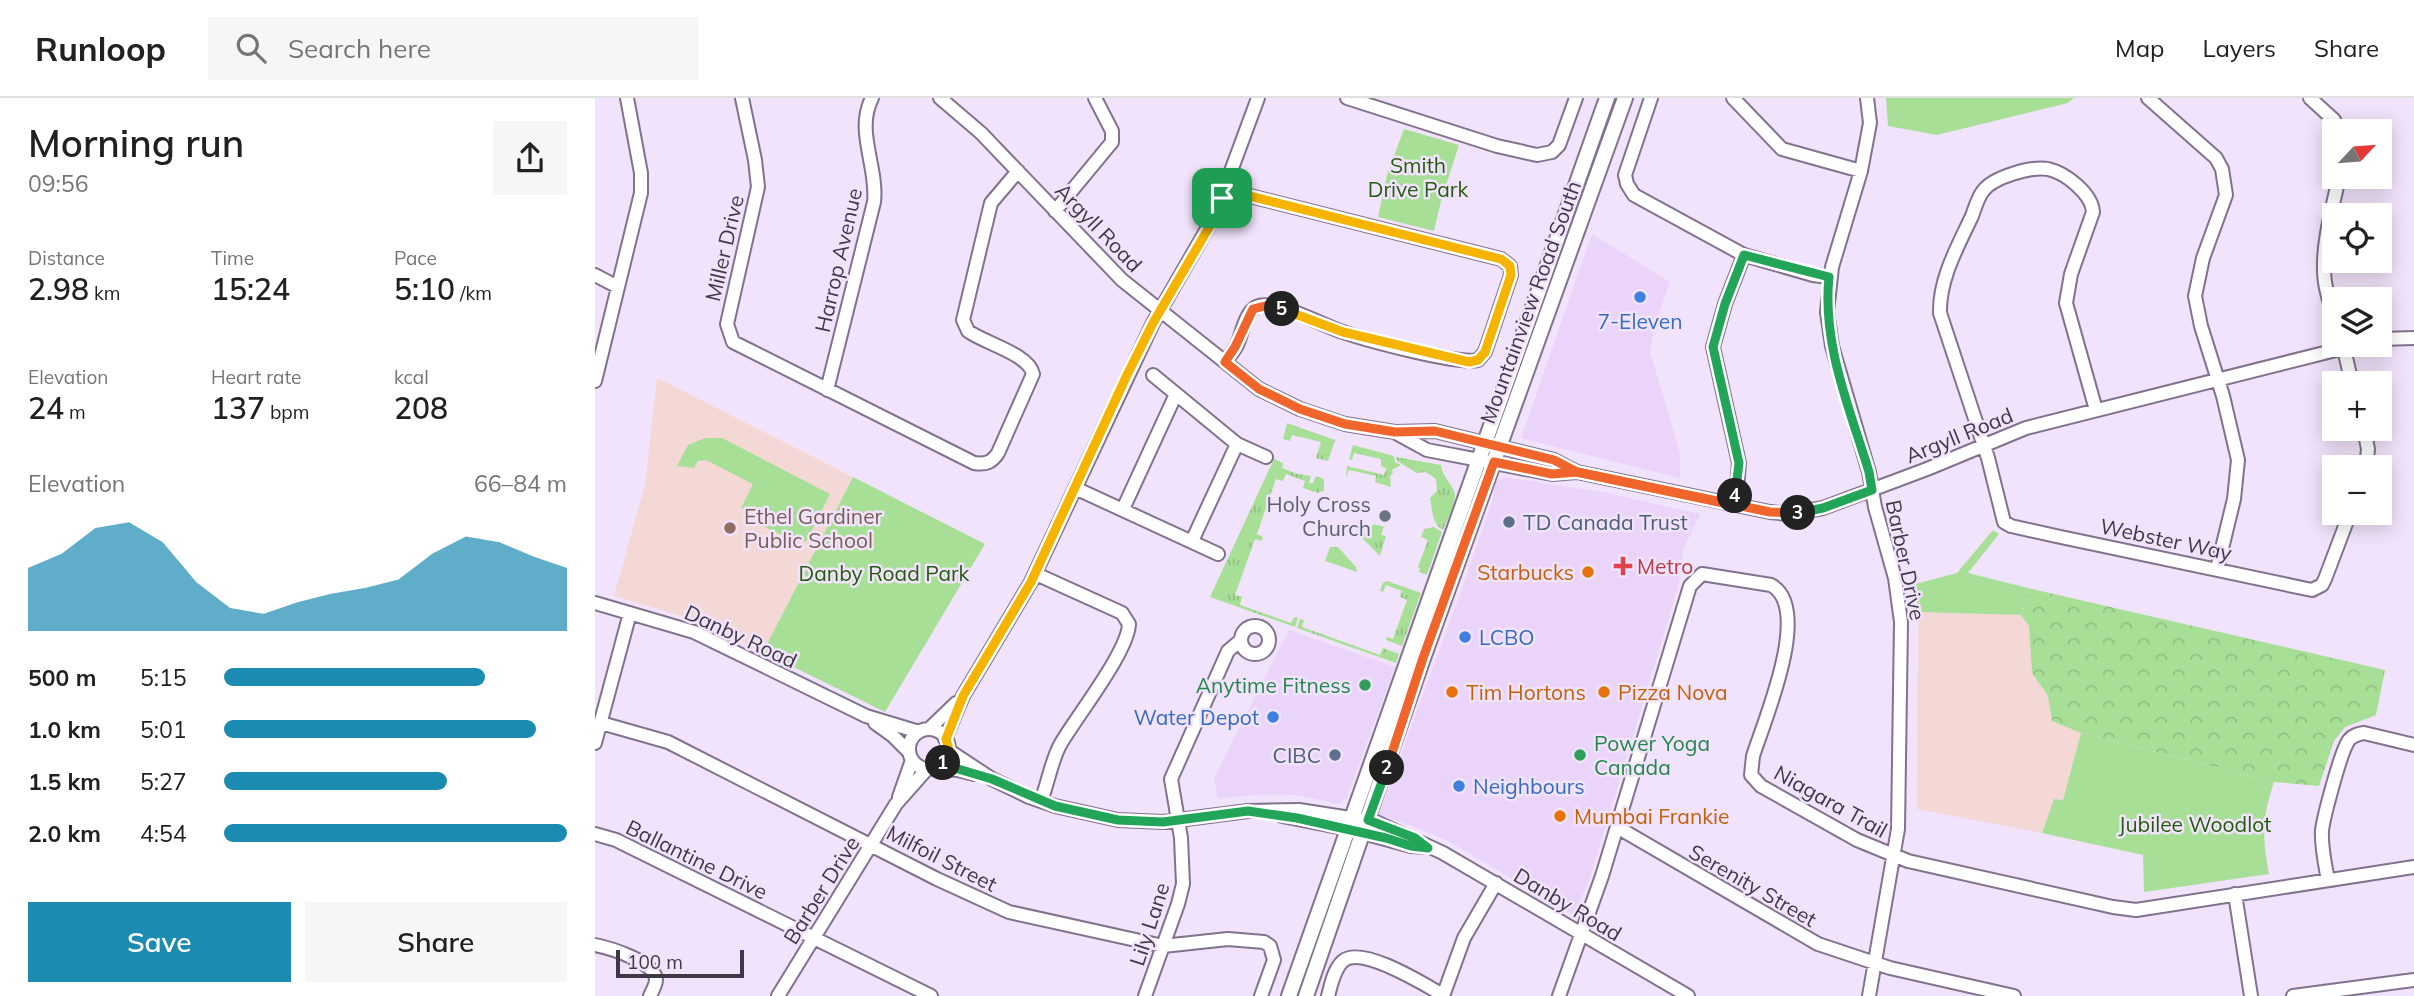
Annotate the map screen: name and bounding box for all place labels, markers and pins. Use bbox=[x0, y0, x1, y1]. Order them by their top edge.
pin bbox=[1192, 168, 1252, 228]
marker: 7-Eleven bbox=[1632, 289, 1648, 305]
pin: 5 bbox=[1265, 292, 1299, 326]
place label: 7-Eleven bbox=[1598, 308, 1682, 334]
pin: 4 bbox=[1717, 478, 1753, 514]
place label: Holy Cross Church bbox=[1267, 491, 1371, 541]
pin: 3 bbox=[1781, 496, 1815, 530]
place label: Ethel Gardiner Public School bbox=[744, 503, 883, 553]
marker: Holy Cross Church bbox=[1377, 508, 1393, 524]
place label: TD Canada Trust bbox=[1523, 509, 1688, 535]
marker: TD Canada Trust bbox=[1501, 514, 1517, 530]
marker: Ethel Gardiner Public School bbox=[722, 520, 738, 536]
place label: Metro bbox=[1637, 553, 1693, 579]
marker: Metro bbox=[1615, 558, 1631, 574]
place label: Starbucks bbox=[1477, 559, 1574, 585]
marker: Starbucks bbox=[1580, 564, 1596, 580]
place label: LCBO bbox=[1479, 624, 1535, 650]
marker: LCBO bbox=[1457, 629, 1473, 645]
place label: Anytime Fitness bbox=[1196, 672, 1351, 698]
marker: Anytime Fitness bbox=[1357, 677, 1373, 693]
place label: Tim Hortons bbox=[1466, 679, 1586, 705]
place label: Pizza Nova bbox=[1618, 679, 1728, 705]
marker: Tim Hortons bbox=[1444, 684, 1460, 700]
marker: Pizza Nova bbox=[1596, 684, 1612, 700]
place label: Water Depot bbox=[1134, 704, 1259, 730]
marker: Water Depot bbox=[1265, 709, 1281, 725]
place label: Power Yoga Canada bbox=[1594, 730, 1710, 780]
place label: CIBC bbox=[1273, 742, 1321, 768]
pin: 1 bbox=[925, 746, 961, 780]
marker: CIBC bbox=[1327, 747, 1343, 763]
marker: Power Yoga Canada bbox=[1572, 747, 1588, 763]
pin: 2 bbox=[1369, 750, 1405, 786]
place label: Neighbours bbox=[1473, 773, 1585, 799]
marker: Neighbours bbox=[1451, 778, 1467, 794]
place label: Mumbai Frankie bbox=[1574, 803, 1730, 829]
marker: Mumbai Frankie bbox=[1552, 808, 1568, 824]

